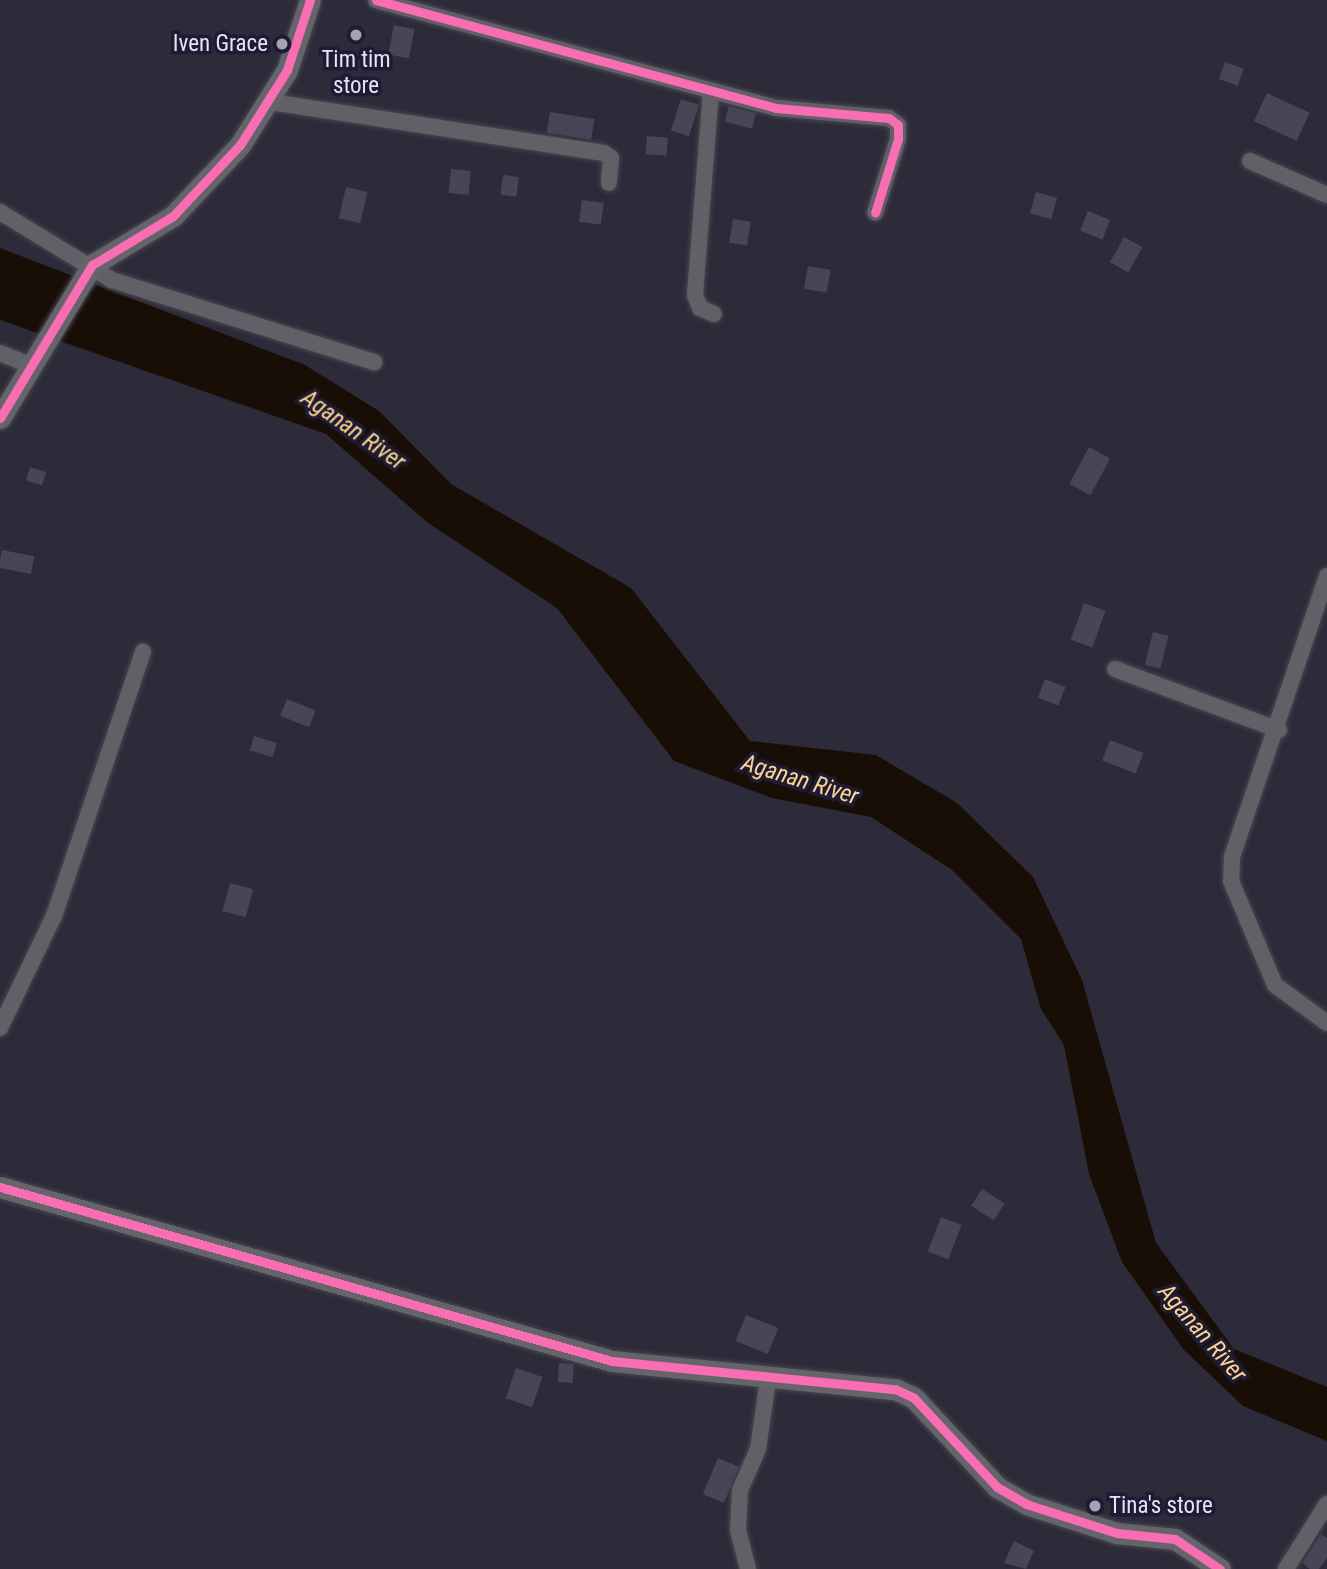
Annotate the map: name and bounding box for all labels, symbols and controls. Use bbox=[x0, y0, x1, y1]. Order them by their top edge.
marker: Tim tim store bbox=[348, 27, 364, 43]
place label: Iven Grace bbox=[173, 30, 268, 58]
marker: Iven Grace bbox=[274, 36, 290, 52]
place label: Tim tim store bbox=[321, 46, 391, 100]
water label: Aganan River bbox=[295, 384, 411, 476]
water label: Aganan River bbox=[738, 749, 862, 811]
water label: Aganan River bbox=[1152, 1278, 1252, 1388]
place label: Tina's store bbox=[1109, 1492, 1213, 1520]
marker: Tina's store bbox=[1087, 1498, 1103, 1514]

